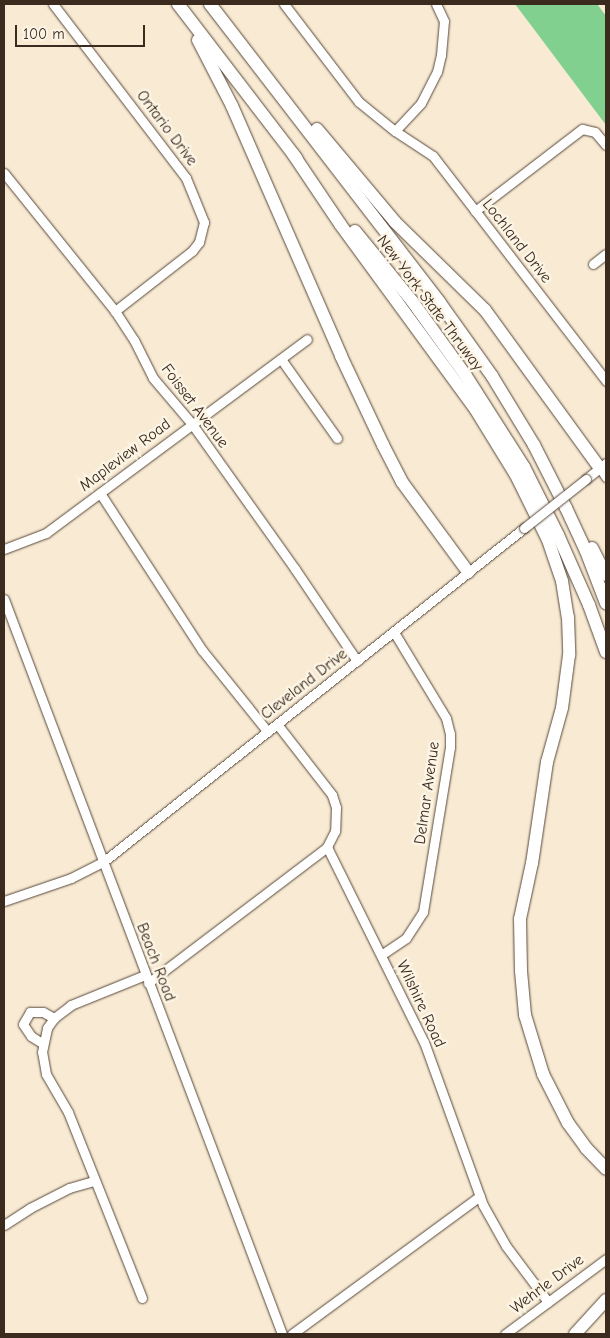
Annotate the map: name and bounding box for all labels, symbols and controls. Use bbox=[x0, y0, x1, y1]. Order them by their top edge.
scale bar bbox=[18, 15, 148, 47]
text: 100 m bbox=[23, 25, 65, 43]
street label: Ontario Drive bbox=[132, 86, 202, 170]
street label: Lochland Drive bbox=[478, 195, 556, 287]
street label: New York State Thruway bbox=[373, 231, 487, 375]
street label: Foisset Avenue bbox=[157, 360, 233, 452]
street label: Mapleview Road bbox=[76, 414, 174, 496]
street label: Cleveland Drive bbox=[257, 644, 351, 724]
street label: Delmar Avenue bbox=[410, 740, 444, 846]
street label: Beach Road bbox=[132, 920, 180, 1004]
street label: Wilshire Road bbox=[392, 957, 450, 1051]
street label: Wehrle Drive bbox=[506, 1250, 588, 1318]

